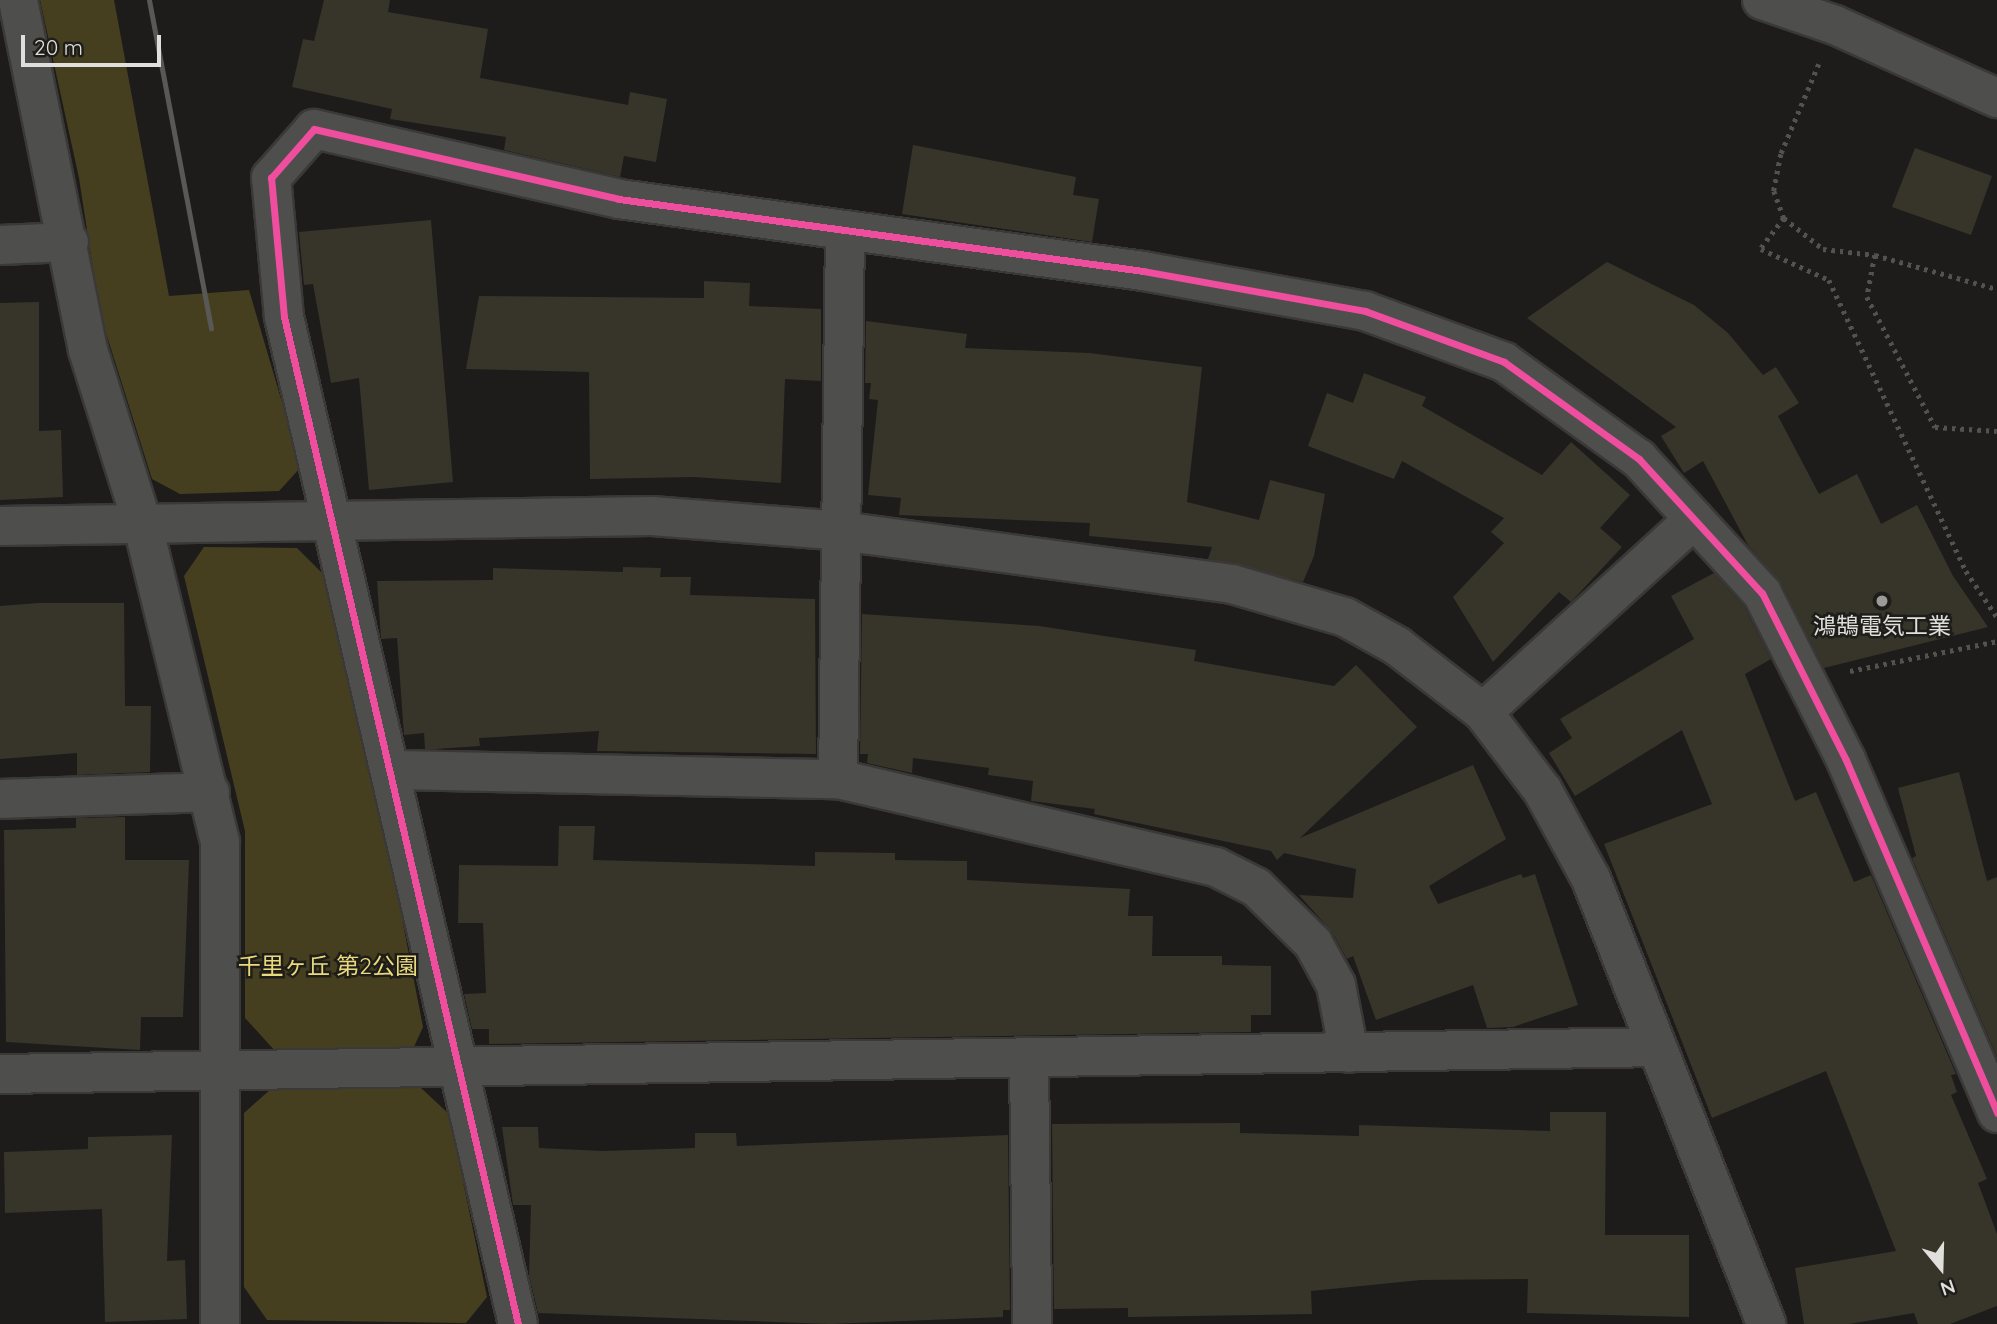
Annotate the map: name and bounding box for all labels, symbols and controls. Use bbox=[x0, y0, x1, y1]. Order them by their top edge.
scale bar bbox=[24, 21, 164, 65]
text: 20 m bbox=[34, 34, 83, 60]
marker: 鴻鵠電気工業 bbox=[1874, 593, 1890, 609]
place label: 鴻鵠電気工業 bbox=[1813, 612, 1951, 640]
park label: 千里ヶ丘 第2公園 bbox=[238, 952, 418, 980]
north arrow bbox=[1906, 1233, 1976, 1303]
text: N bbox=[1937, 1274, 1958, 1301]

